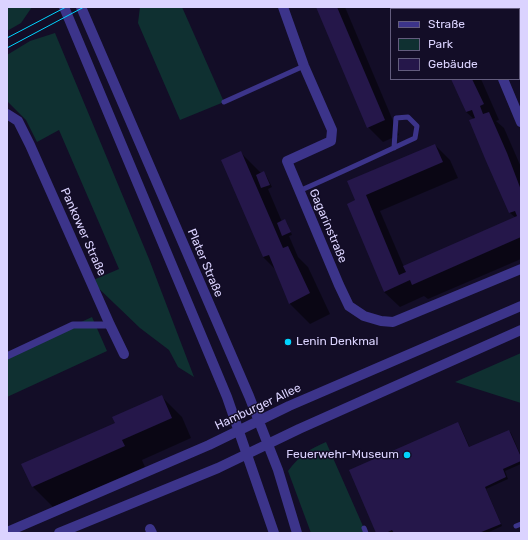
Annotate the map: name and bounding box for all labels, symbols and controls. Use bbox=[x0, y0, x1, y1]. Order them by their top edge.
legend bbox=[390, 8, 520, 80]
text: Straße bbox=[428, 17, 465, 31]
text: Park bbox=[428, 37, 453, 51]
text: Gebäude bbox=[428, 57, 478, 71]
street label: Pankower Straße bbox=[57, 186, 109, 278]
street label: Gagarinstraße bbox=[306, 187, 350, 265]
street label: Plater Straße bbox=[184, 227, 226, 299]
place label: Lenin Denkmal bbox=[296, 335, 378, 349]
marker: Lenin Denkmal bbox=[283, 337, 293, 347]
street label: Hamburger Allee bbox=[213, 381, 303, 433]
place label: Feuerwehr-Museum bbox=[286, 448, 399, 462]
marker: Feuerwehr-Museum bbox=[402, 450, 412, 460]

